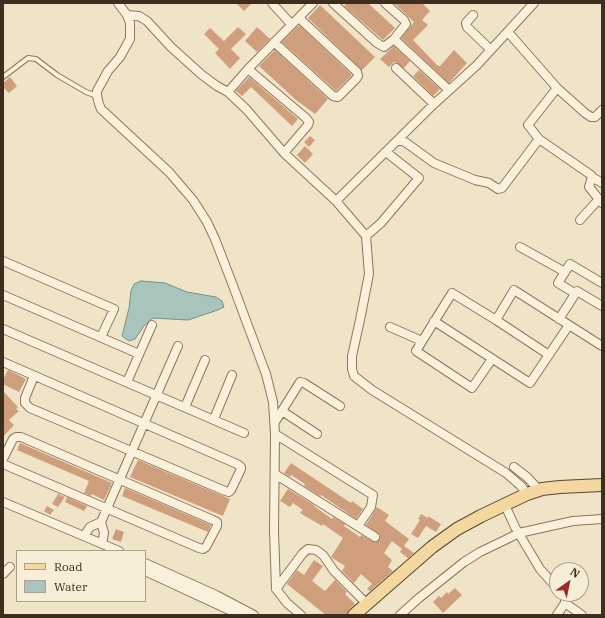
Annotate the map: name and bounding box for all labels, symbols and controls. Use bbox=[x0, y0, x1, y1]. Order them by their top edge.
legend bbox=[16, 550, 146, 602]
text: Road bbox=[54, 559, 83, 574]
north arrow bbox=[549, 562, 589, 602]
text: N bbox=[568, 565, 582, 581]
text: Water bbox=[54, 579, 87, 594]

